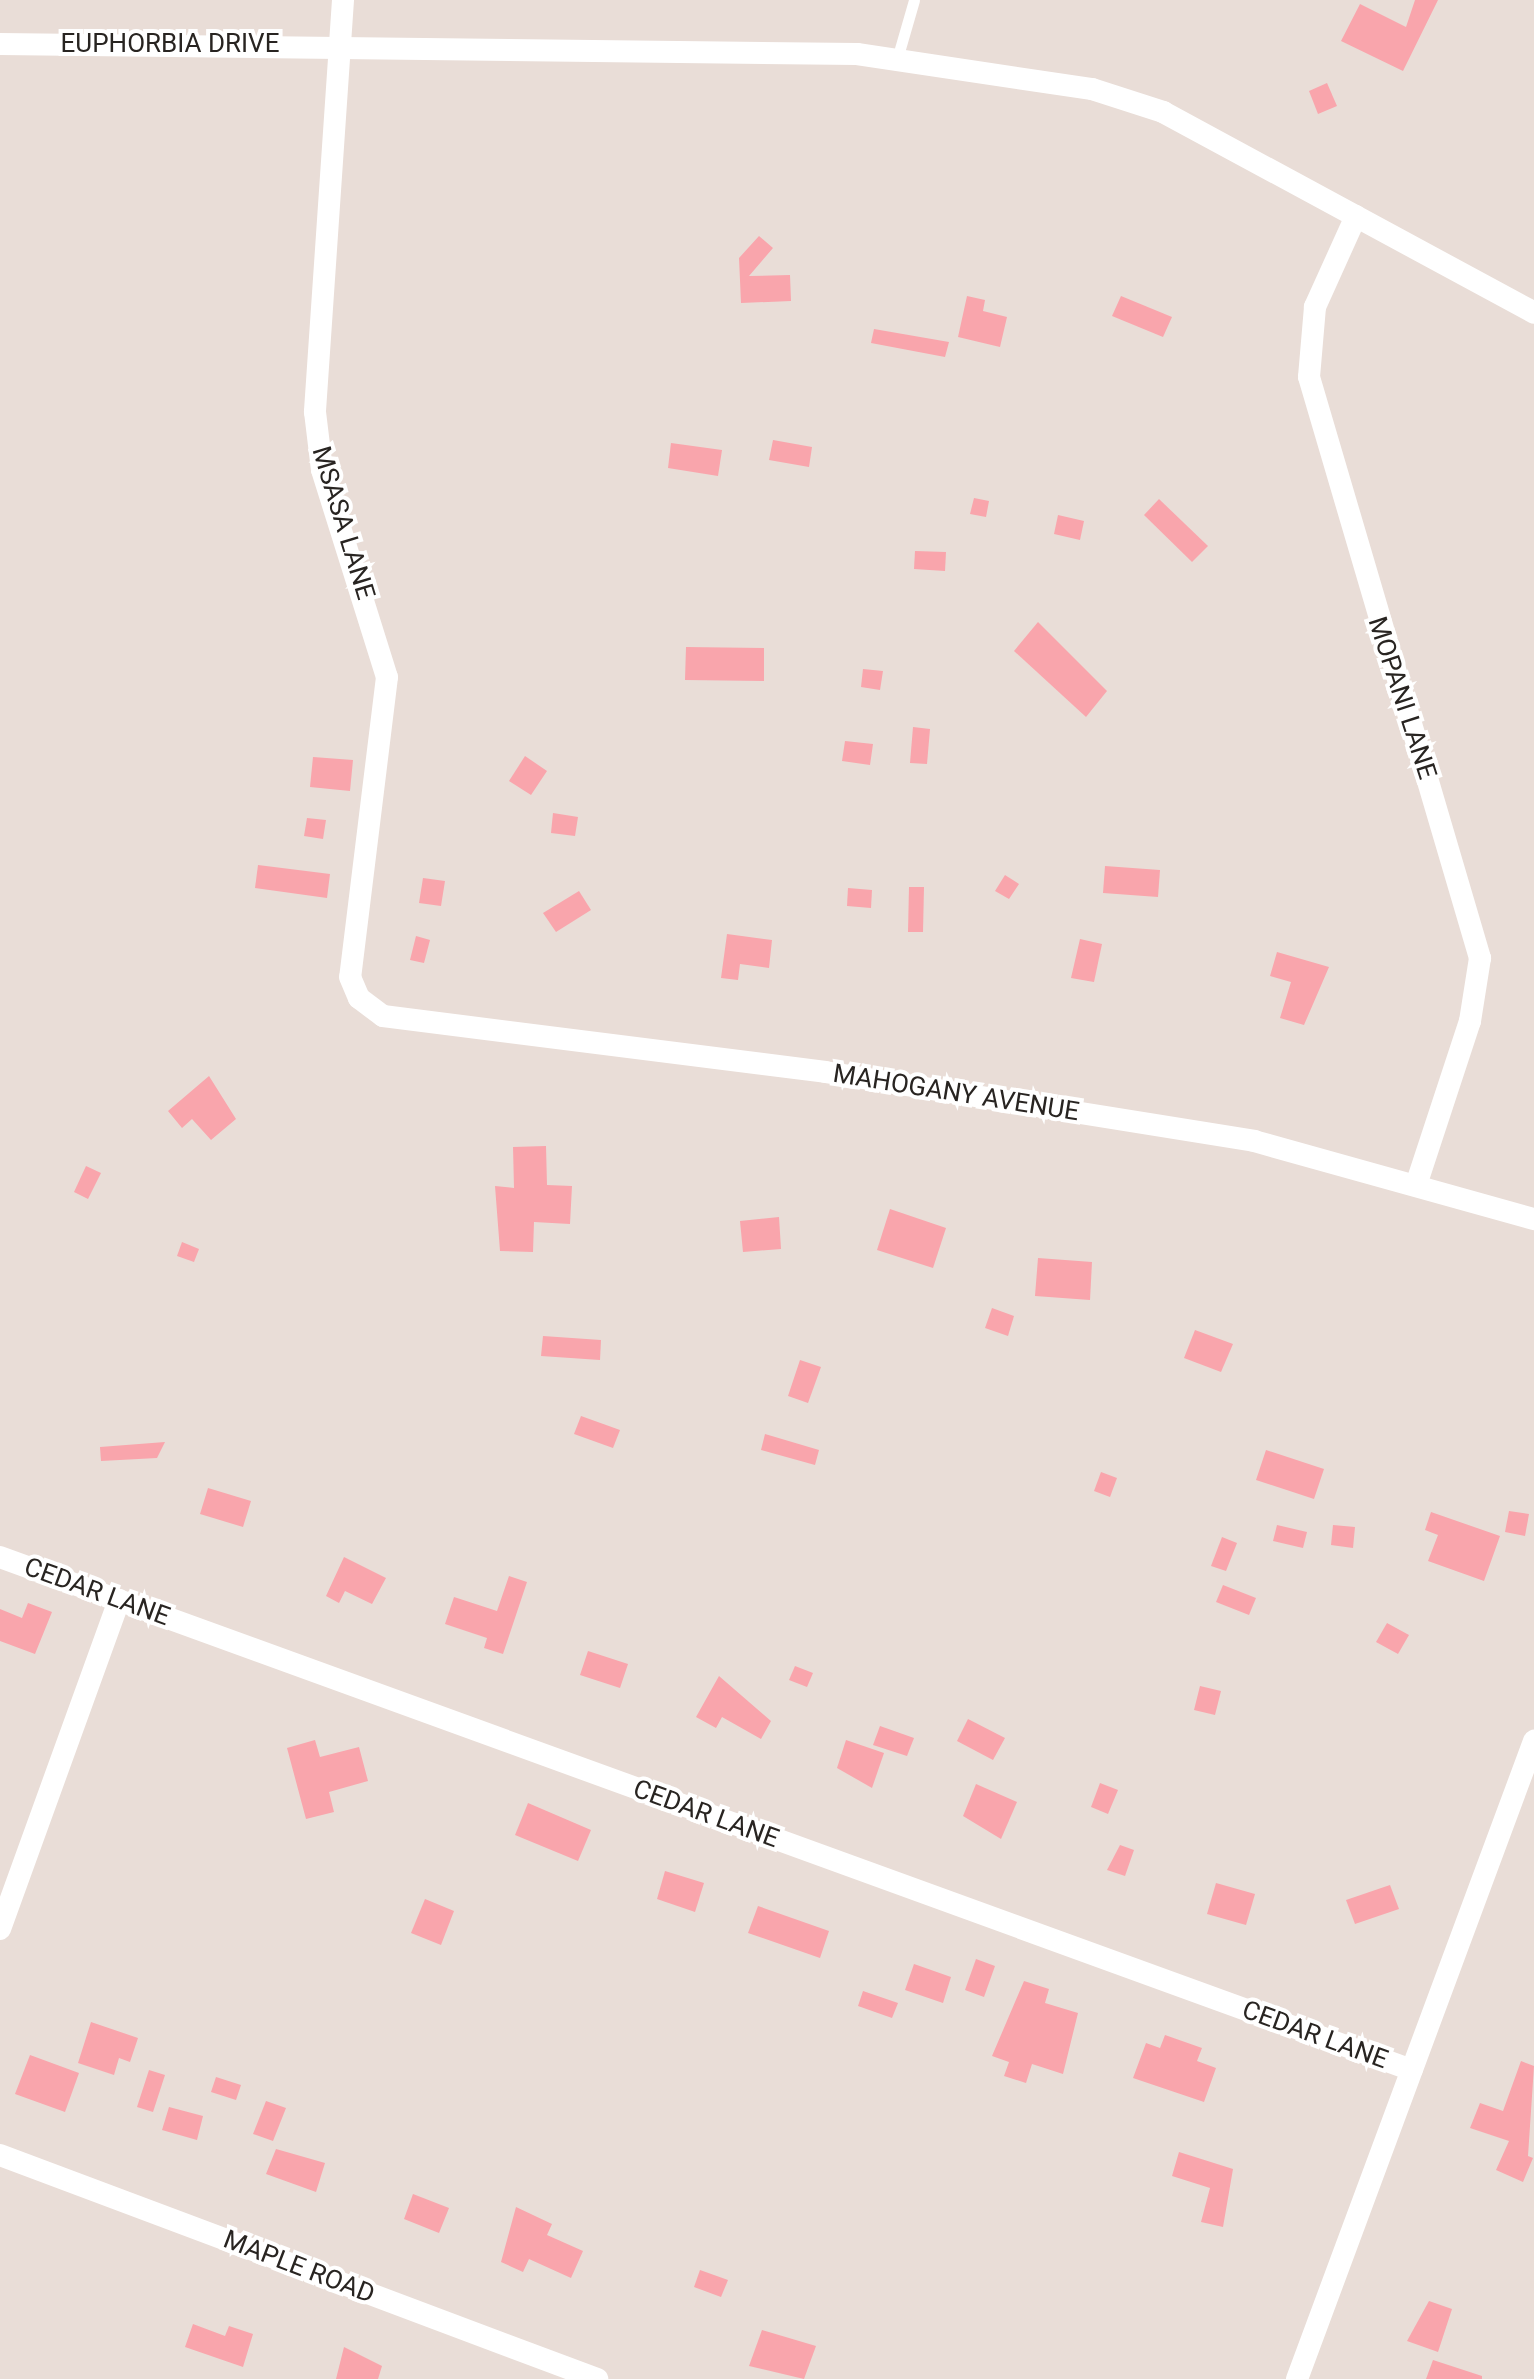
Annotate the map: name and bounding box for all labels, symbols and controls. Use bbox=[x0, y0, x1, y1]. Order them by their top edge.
street label: EUPHORBIA DRIVE bbox=[61, 28, 279, 60]
street label: MSASA LANE bbox=[305, 443, 381, 603]
street label: MOPANI LANE bbox=[1361, 613, 1443, 783]
street label: MAHOGANY AVENUE bbox=[831, 1058, 1081, 1128]
street label: CEDAR LANE bbox=[20, 1551, 174, 1633]
street label: CEDAR LANE bbox=[629, 1773, 783, 1855]
street label: CEDAR LANE bbox=[1238, 1994, 1392, 2076]
street label: MAPLE ROAD bbox=[219, 2224, 379, 2310]

